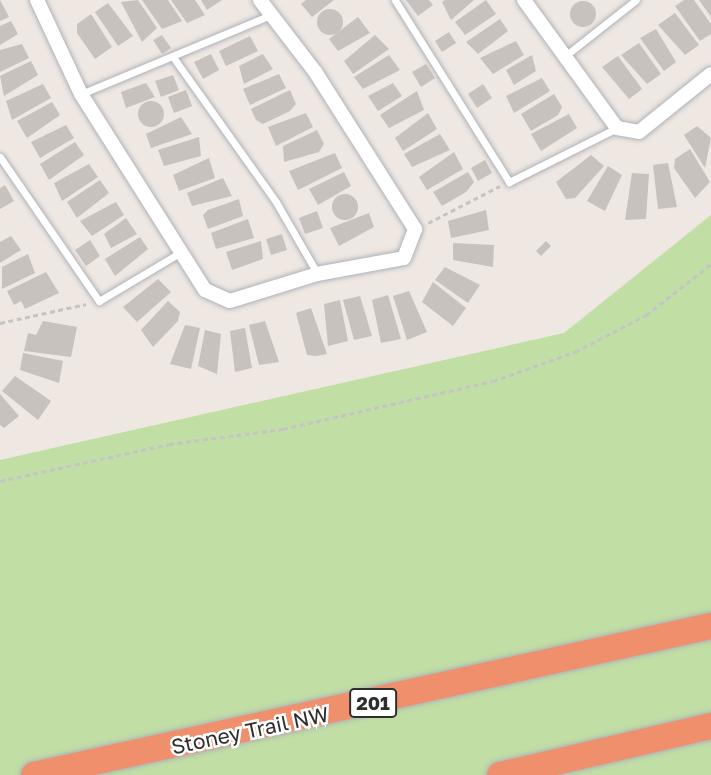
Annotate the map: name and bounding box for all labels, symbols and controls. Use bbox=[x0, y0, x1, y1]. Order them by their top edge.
road number: 201 bbox=[348, 688, 398, 718]
street label: Stoney Trail NW bbox=[169, 701, 331, 759]

